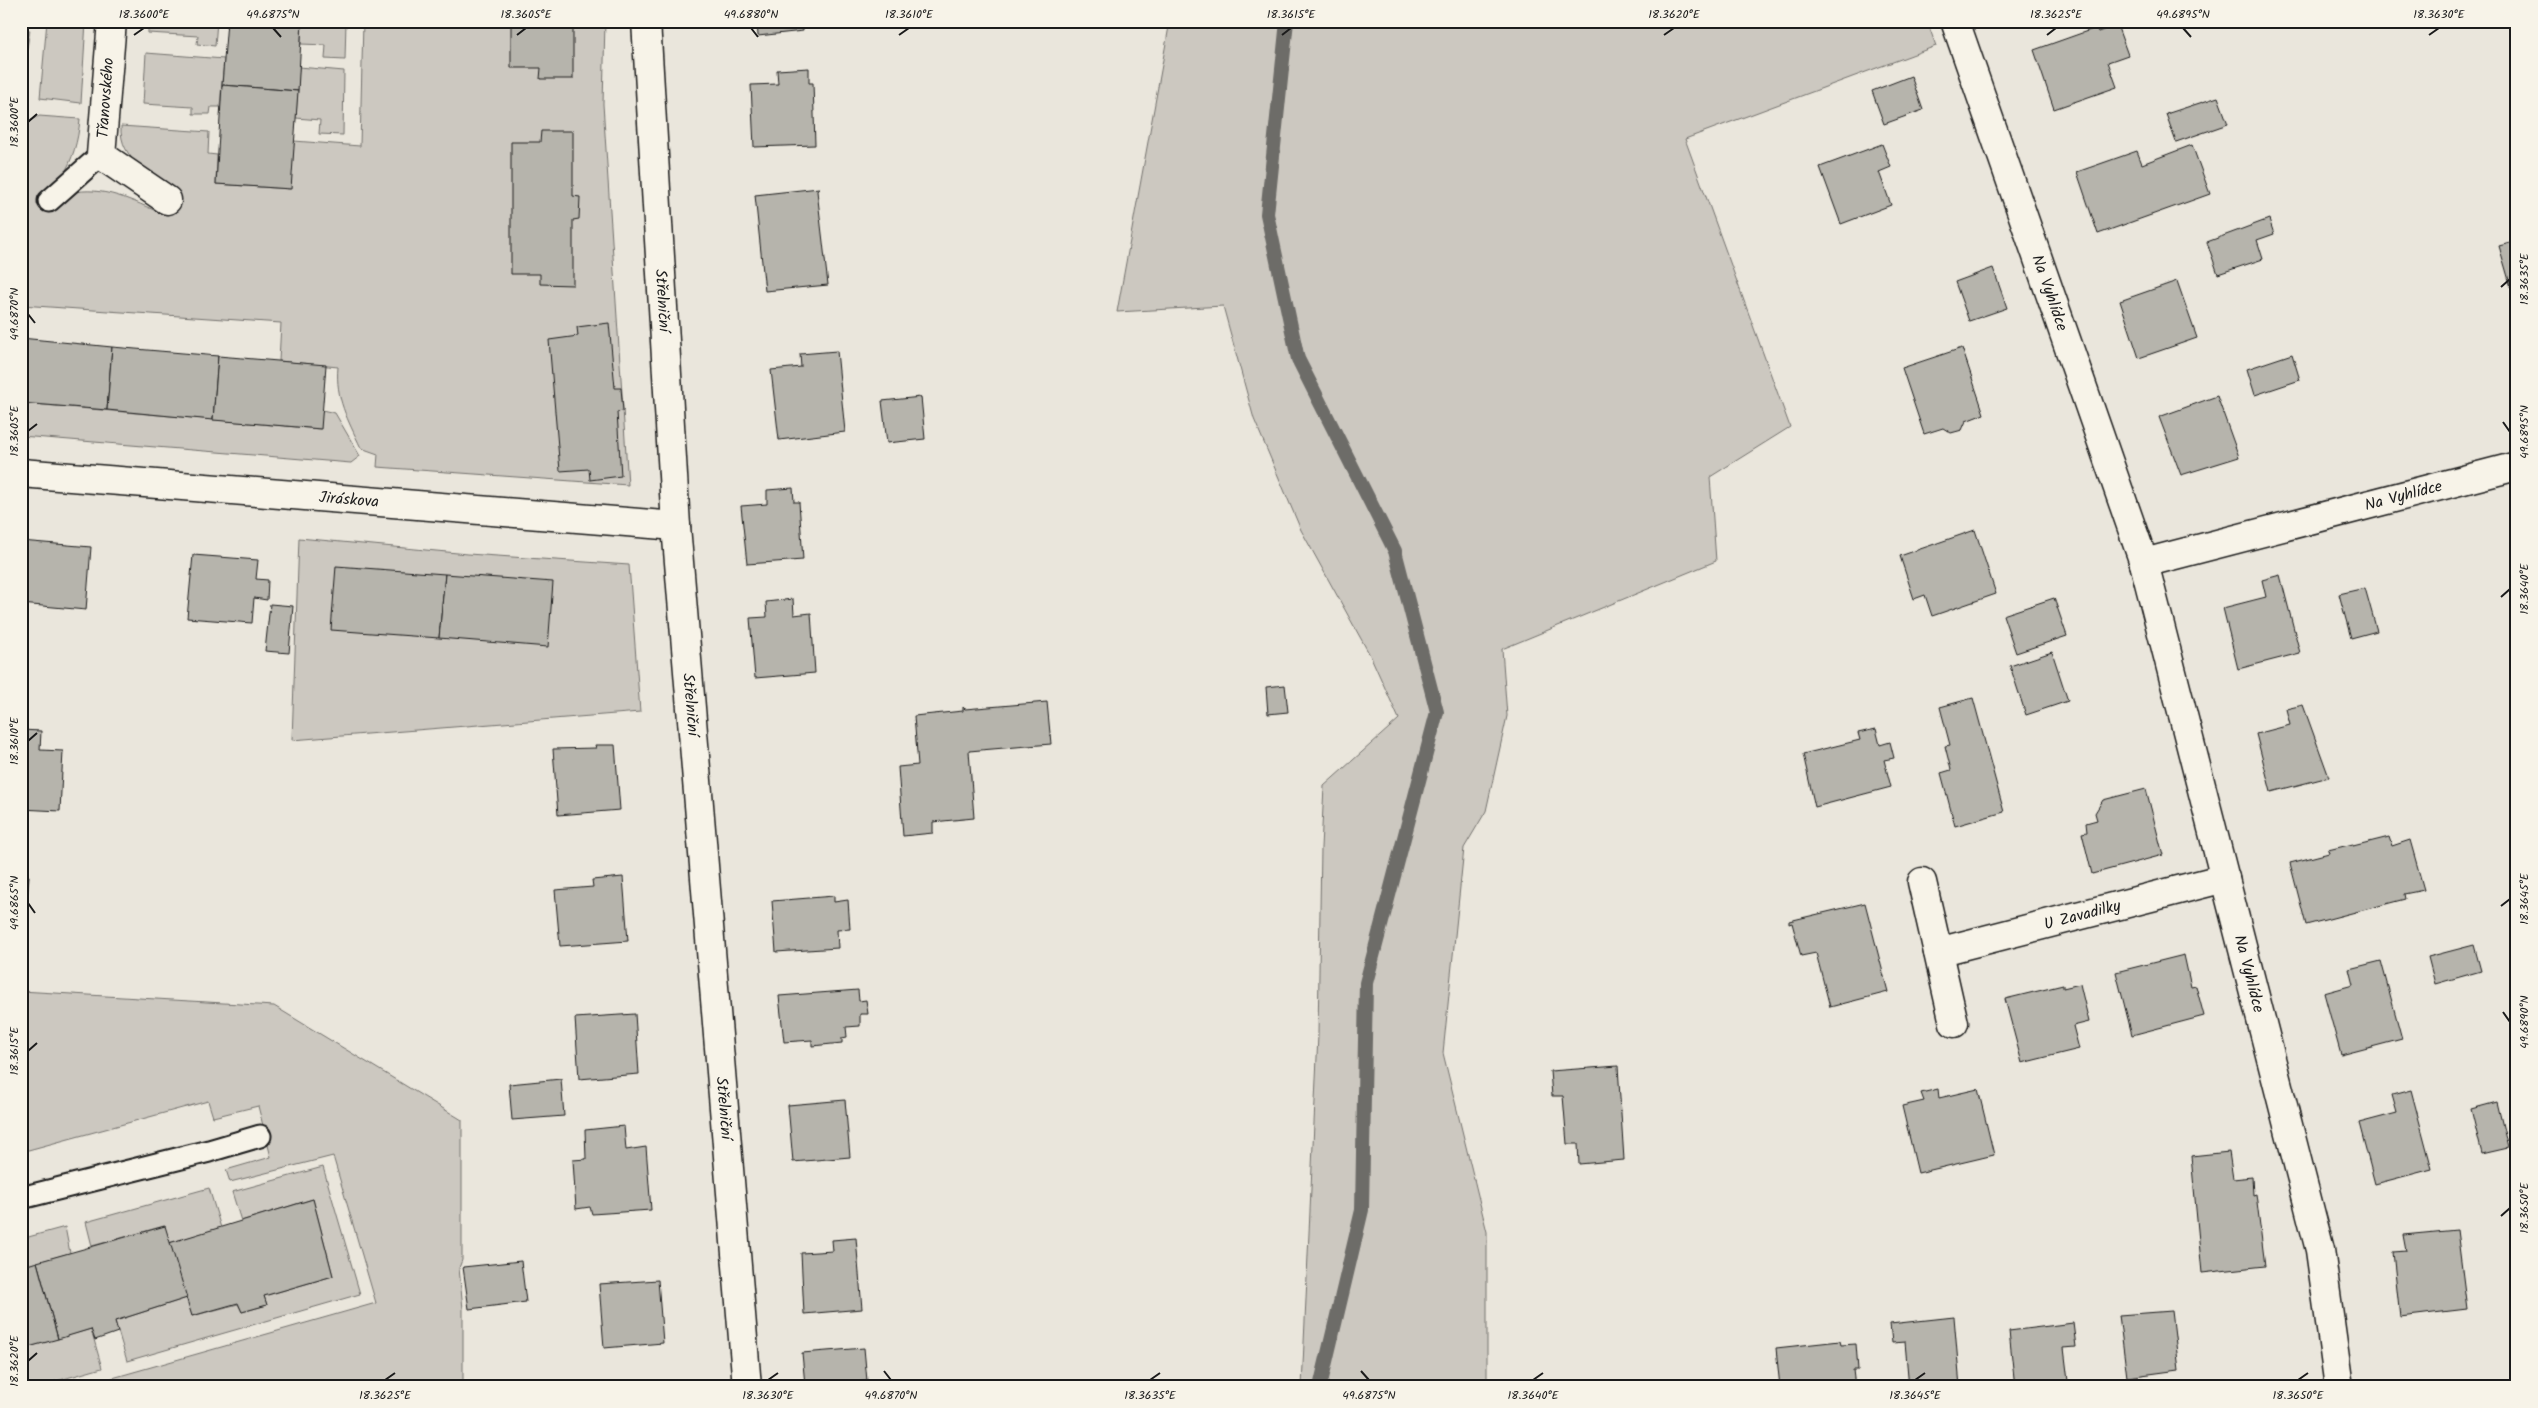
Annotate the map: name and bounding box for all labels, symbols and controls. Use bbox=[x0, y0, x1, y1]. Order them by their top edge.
text: 18.3600°E bbox=[119, 5, 170, 24]
text: 49.6875°N bbox=[246, 5, 300, 24]
text: 18.3605°E bbox=[501, 5, 552, 24]
text: 49.6880°N bbox=[724, 5, 778, 24]
text: 18.3610°E bbox=[885, 5, 934, 24]
text: 18.3615°E bbox=[1267, 5, 1316, 24]
text: 18.3620°E bbox=[1648, 5, 1701, 24]
text: 18.3625°E bbox=[2030, 5, 2083, 24]
text: 49.6895°N bbox=[2156, 5, 2210, 24]
text: 18.3630°E bbox=[2413, 5, 2466, 24]
street label: Třanovského bbox=[91, 57, 121, 139]
text: 18.3600°E bbox=[5, 96, 24, 147]
street label: Na Vyhlídce bbox=[2025, 251, 2075, 335]
text: 18.3635°E bbox=[2515, 252, 2534, 305]
street label: Střelniční bbox=[648, 268, 677, 335]
text: 49.6870°N bbox=[5, 288, 24, 340]
text: 18.3605°E bbox=[5, 405, 24, 456]
text: 49.6895°N bbox=[2515, 405, 2534, 459]
street label: Na Vyhlídce bbox=[2362, 473, 2445, 518]
street label: Jiráskova bbox=[318, 485, 380, 514]
text: 18.3640°E bbox=[2515, 562, 2534, 615]
street label: Střelniční bbox=[676, 672, 706, 739]
text: 18.3610°E bbox=[5, 716, 24, 765]
text: 18.3645°E bbox=[2515, 872, 2534, 925]
text: 49.6865°N bbox=[5, 876, 24, 930]
street label: U Zavadilky bbox=[2041, 893, 2124, 937]
street label: Na Vyhlídce bbox=[2227, 932, 2271, 1015]
text: 49.6890°N bbox=[2515, 995, 2534, 1049]
text: 18.3615°E bbox=[5, 1026, 24, 1075]
street label: Střelniční bbox=[709, 1076, 739, 1143]
text: 18.3650°E bbox=[2515, 1182, 2534, 1233]
text: 18.3620°E bbox=[5, 1334, 24, 1387]
text: 18.3625°E bbox=[359, 1386, 412, 1405]
text: 18.3630°E bbox=[742, 1386, 795, 1405]
text: 49.6870°N bbox=[865, 1386, 917, 1405]
text: 18.3635°E bbox=[1124, 1386, 1177, 1405]
text: 49.6875°N bbox=[1342, 1386, 1396, 1405]
text: 18.3640°E bbox=[1507, 1386, 1560, 1405]
text: 18.3645°E bbox=[1889, 1386, 1942, 1405]
text: 18.3650°E bbox=[2273, 1386, 2324, 1405]

